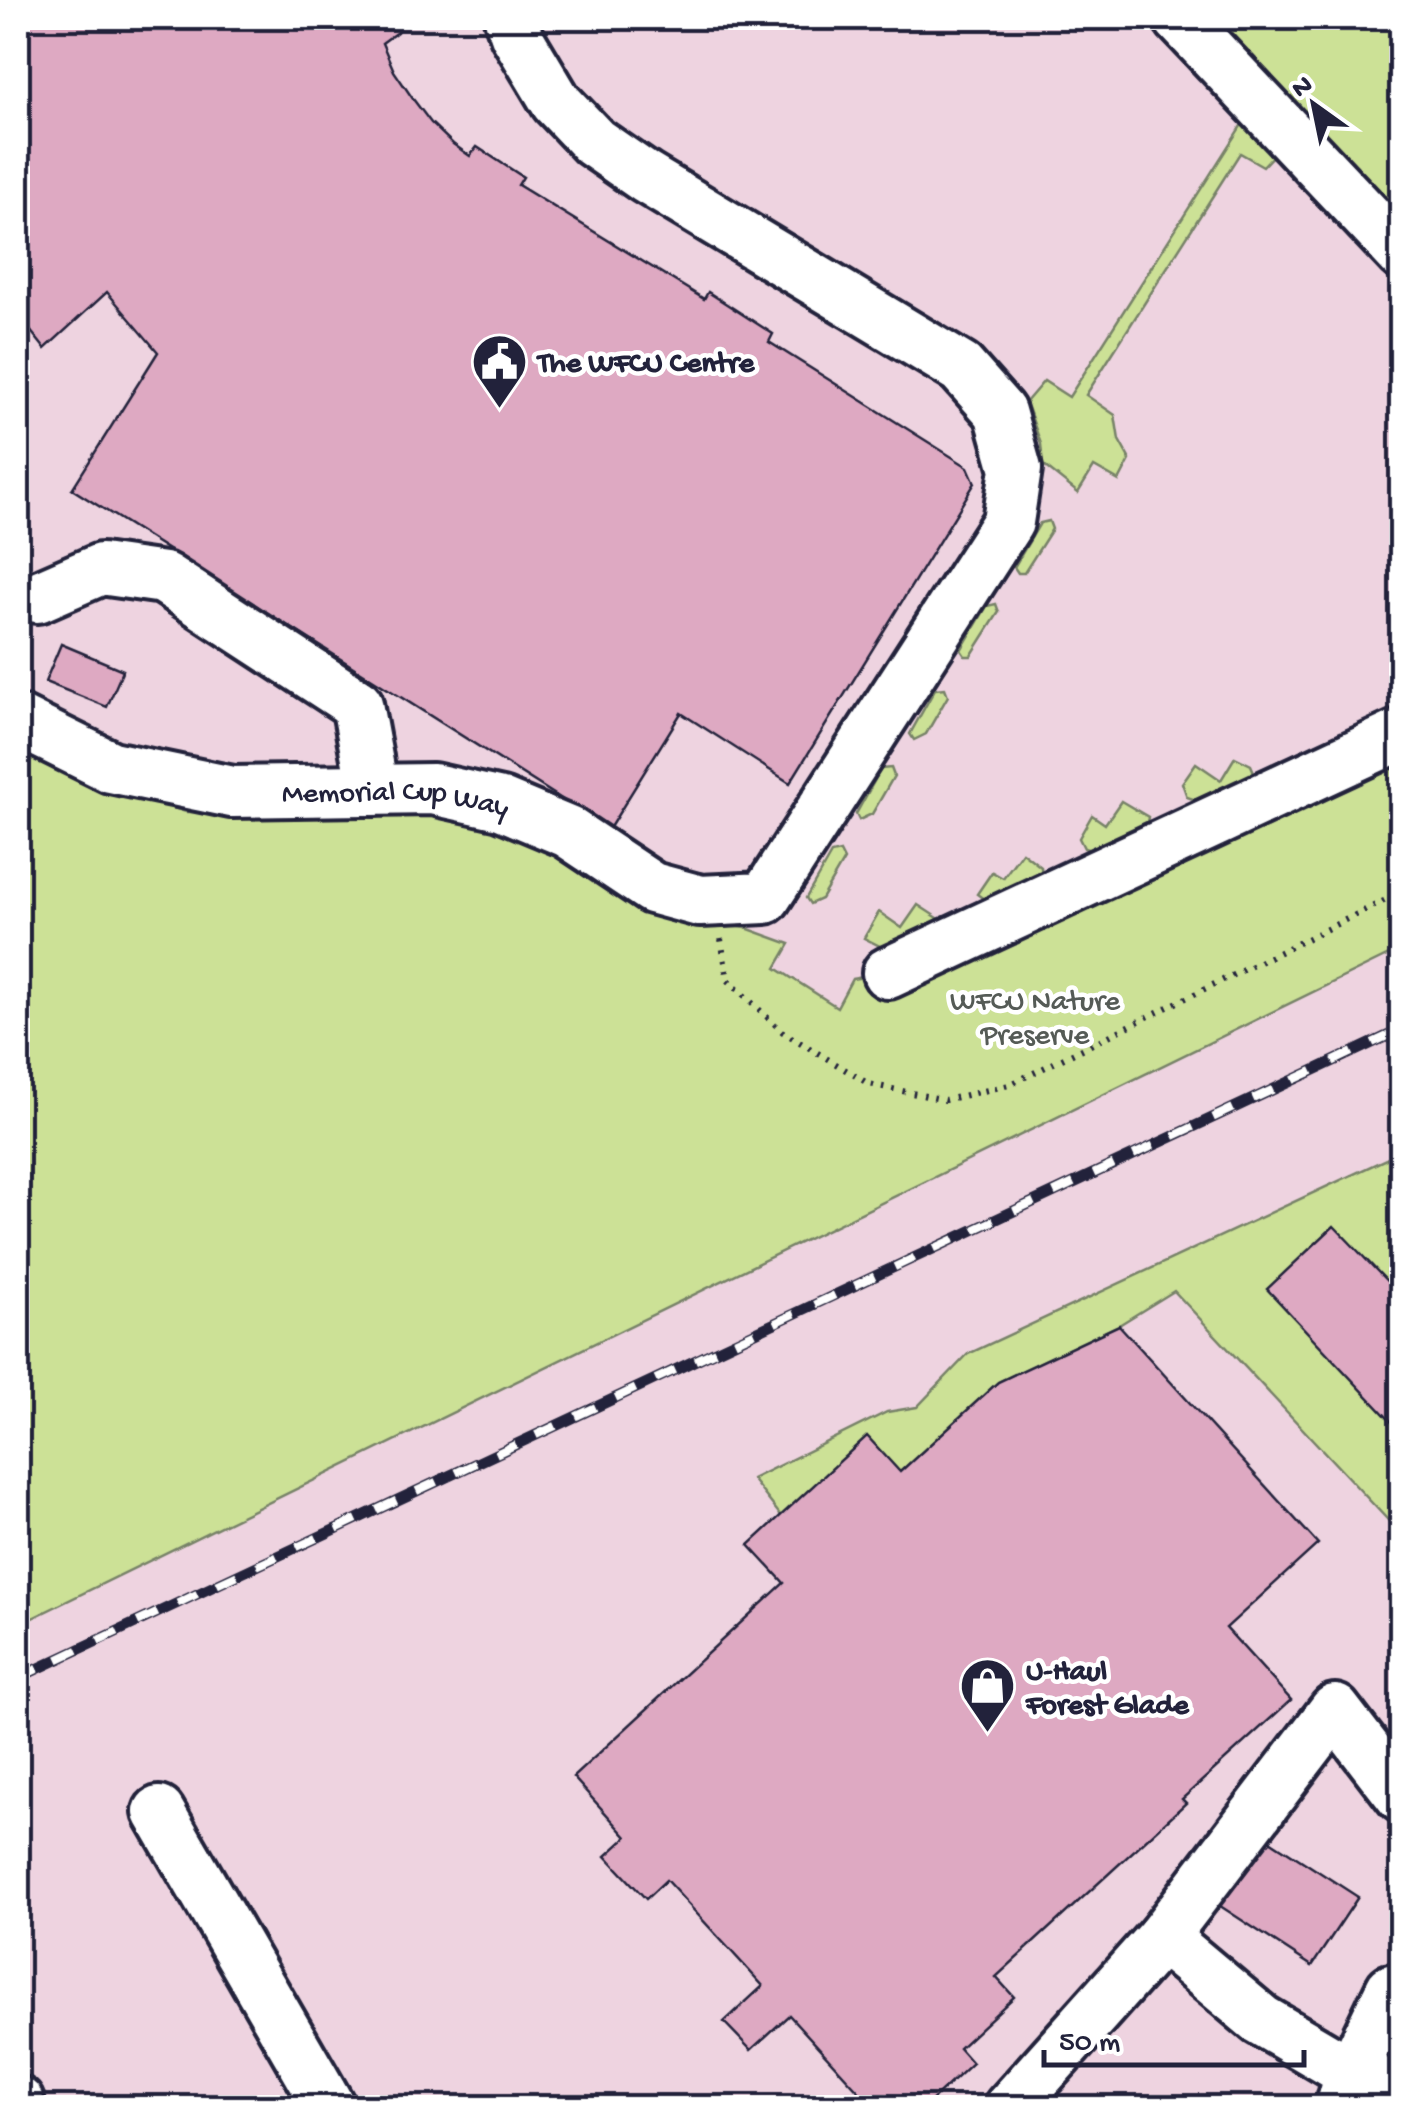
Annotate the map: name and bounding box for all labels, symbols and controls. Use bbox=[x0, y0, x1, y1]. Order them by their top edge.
north arrow bbox=[1264, 55, 1364, 155]
text: N bbox=[1286, 69, 1319, 107]
public building icon: The WFCU Centre bbox=[469, 331, 529, 410]
place label: The WFCU Centre bbox=[536, 348, 756, 383]
street label: Memorial Cup Way bbox=[282, 776, 515, 828]
park label: WFCU Nature Preserve bbox=[950, 986, 1121, 1055]
shop icon: U-Haul Forest Glade bbox=[957, 1656, 1017, 1735]
place label: U-Haul Forest Glade bbox=[1025, 1656, 1190, 1725]
scale bar bbox=[1044, 2005, 1304, 2067]
text: 50 m bbox=[1059, 2027, 1120, 2062]

